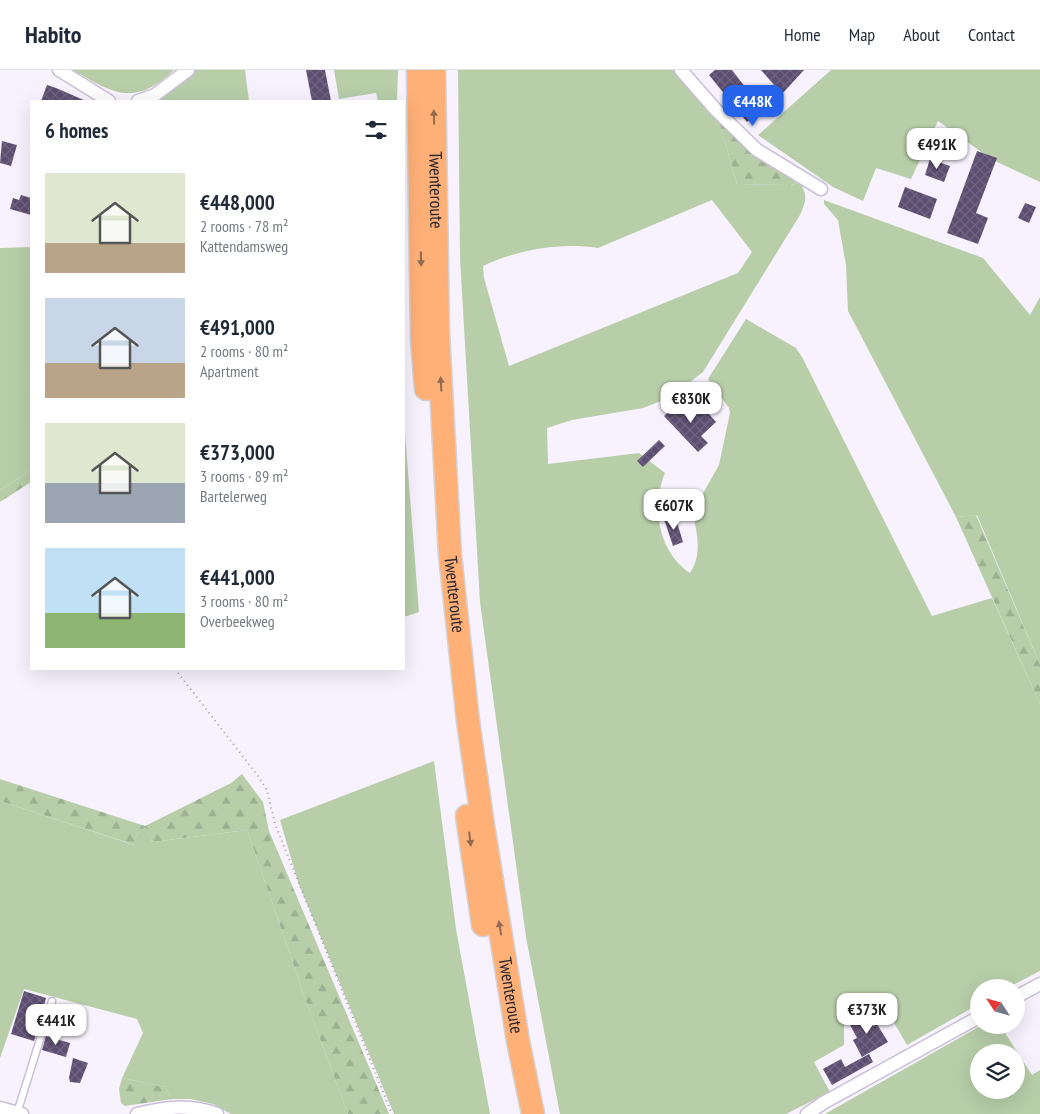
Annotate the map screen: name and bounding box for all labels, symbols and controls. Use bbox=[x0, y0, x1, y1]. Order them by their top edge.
text: Habito bbox=[25, 19, 81, 50]
text: Home bbox=[784, 23, 821, 46]
text: Map bbox=[849, 23, 875, 46]
text: About bbox=[903, 23, 940, 46]
text: Contact bbox=[968, 23, 1015, 46]
pin: €448K bbox=[718, 85, 788, 127]
text: €448K bbox=[734, 91, 772, 111]
one-way arrow bbox=[430, 109, 438, 125]
icon: filters bbox=[362, 116, 390, 144]
text: 6 homes bbox=[45, 117, 108, 144]
pin: €491K bbox=[902, 128, 972, 170]
text: €491K bbox=[918, 134, 956, 154]
street label: Twenteroute bbox=[424, 151, 448, 229]
text: €448,000 bbox=[200, 189, 275, 216]
icon: home bbox=[85, 193, 145, 253]
text: 2 rooms · 78 m² bbox=[200, 216, 288, 236]
text: Kattendamsweg bbox=[200, 236, 288, 256]
one-way arrow bbox=[417, 251, 425, 267]
text: €491,000 bbox=[200, 314, 275, 341]
icon: home bbox=[85, 318, 145, 378]
text: 2 rooms · 80 m² bbox=[200, 341, 288, 361]
text: Apartment bbox=[200, 361, 259, 381]
one-way arrow bbox=[436, 376, 444, 392]
pin: €830K bbox=[656, 382, 726, 424]
text: €830K bbox=[672, 388, 710, 408]
text: €373,000 bbox=[200, 439, 275, 466]
icon: home bbox=[85, 443, 145, 503]
text: 3 rooms · 89 m² bbox=[200, 466, 288, 486]
text: Bartelerweg bbox=[200, 486, 267, 506]
pin: €607K bbox=[639, 488, 709, 531]
text: €607K bbox=[655, 495, 693, 515]
street label: Twenteroute bbox=[439, 555, 470, 634]
text: €441,000 bbox=[200, 564, 275, 591]
icon: home bbox=[85, 568, 145, 628]
text: 3 rooms · 80 m² bbox=[200, 591, 288, 611]
text: Overbeekweg bbox=[200, 611, 275, 631]
one-way arrow bbox=[466, 831, 474, 847]
one-way arrow bbox=[495, 920, 503, 936]
street label: Twenteroute bbox=[494, 955, 529, 1035]
north arrow bbox=[970, 979, 1025, 1034]
map controls bbox=[970, 979, 1025, 1099]
pin: €373K bbox=[832, 992, 902, 1035]
text: €373K bbox=[848, 999, 886, 1019]
pin: €441K bbox=[21, 1004, 91, 1046]
text: €441K bbox=[37, 1010, 75, 1030]
button: layers bbox=[970, 1044, 1025, 1099]

